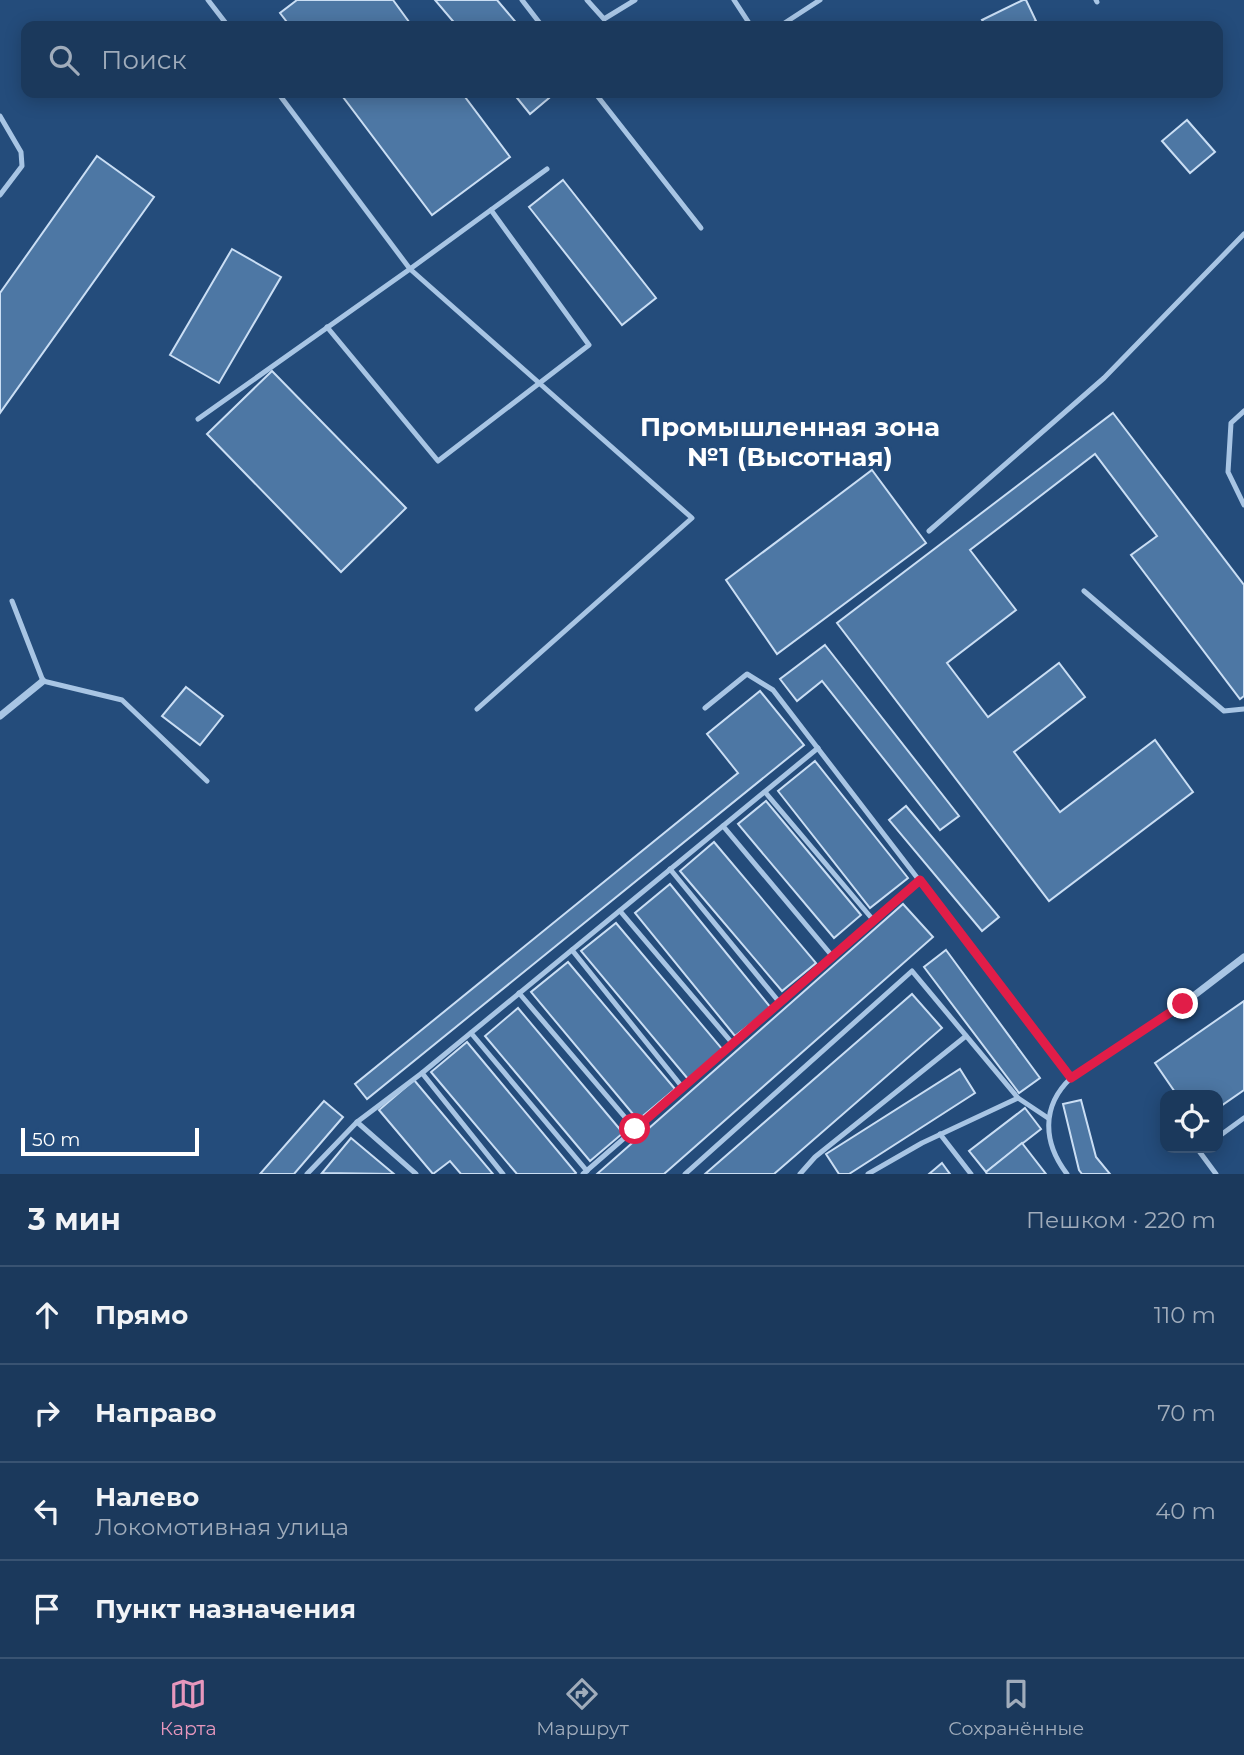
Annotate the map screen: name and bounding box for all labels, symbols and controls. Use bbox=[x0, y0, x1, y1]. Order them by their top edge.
search box bbox=[21, 21, 1223, 98]
icon: search bbox=[45, 41, 83, 79]
text: Поиск bbox=[101, 44, 187, 76]
district label: Промышленная зона №1 (Высотная) bbox=[640, 411, 940, 473]
route end bbox=[1167, 988, 1198, 1019]
map controls bbox=[1160, 1090, 1223, 1153]
button: locate bbox=[1160, 1090, 1223, 1153]
route start bbox=[619, 1113, 650, 1144]
scale bar bbox=[21, 1125, 200, 1157]
text: 50 m bbox=[32, 1128, 80, 1151]
text: 3 мин bbox=[28, 1201, 121, 1238]
text: Пешком · 220 m bbox=[1026, 1206, 1216, 1234]
icon: ahead bbox=[28, 1296, 66, 1334]
text: Прямо bbox=[95, 1299, 188, 1331]
text: 110 m bbox=[1154, 1301, 1216, 1329]
icon: right bbox=[28, 1394, 66, 1432]
text: Направо bbox=[95, 1397, 216, 1429]
text: 70 m bbox=[1157, 1399, 1216, 1427]
text: Налево bbox=[95, 1481, 199, 1513]
icon: left bbox=[28, 1492, 66, 1530]
text: 40 m bbox=[1155, 1497, 1216, 1525]
text: Локомотивная улица bbox=[95, 1513, 349, 1541]
icon: arrive bbox=[28, 1590, 66, 1628]
text: Пункт назначения bbox=[95, 1593, 356, 1625]
tab: Карта bbox=[160, 1675, 217, 1740]
tab: Маршрут bbox=[536, 1675, 629, 1740]
tab: Сохранённые bbox=[948, 1675, 1084, 1740]

